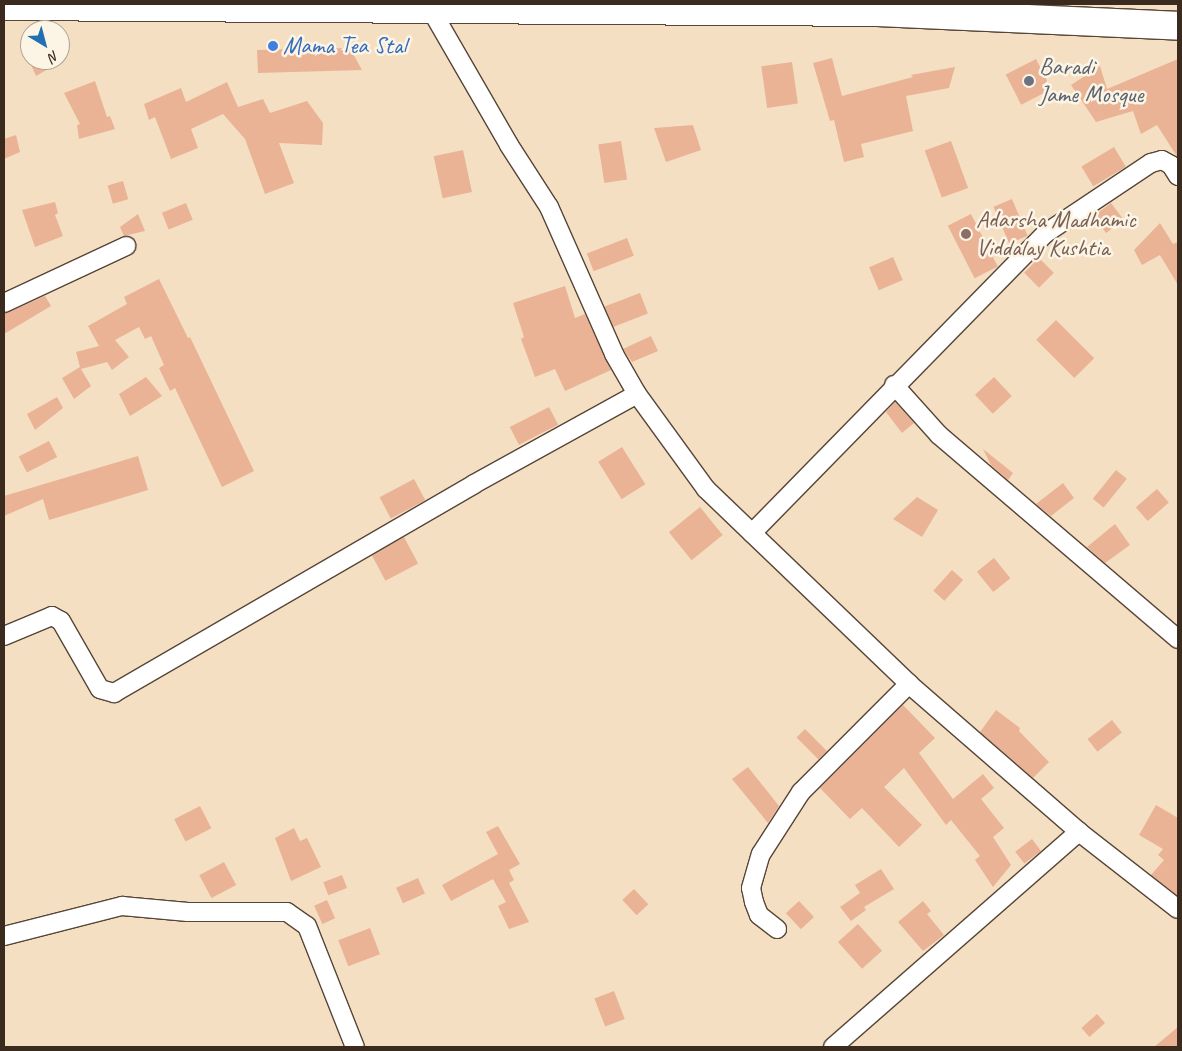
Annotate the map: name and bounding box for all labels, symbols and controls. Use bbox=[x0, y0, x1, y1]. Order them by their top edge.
north arrow bbox=[20, 20, 70, 70]
place label: Mama Tea Stal bbox=[283, 32, 406, 60]
marker: Mama Tea Stal bbox=[267, 40, 279, 52]
text: N bbox=[45, 47, 62, 66]
place label: Baradi Jame Mosque bbox=[1039, 53, 1143, 109]
marker: Baradi Jame Mosque bbox=[1023, 75, 1035, 87]
place label: Adarsha Madhamic Viddalay Kushtia bbox=[976, 206, 1136, 262]
marker: Adarsha Madhamic Viddalay Kushtia bbox=[960, 228, 972, 240]

